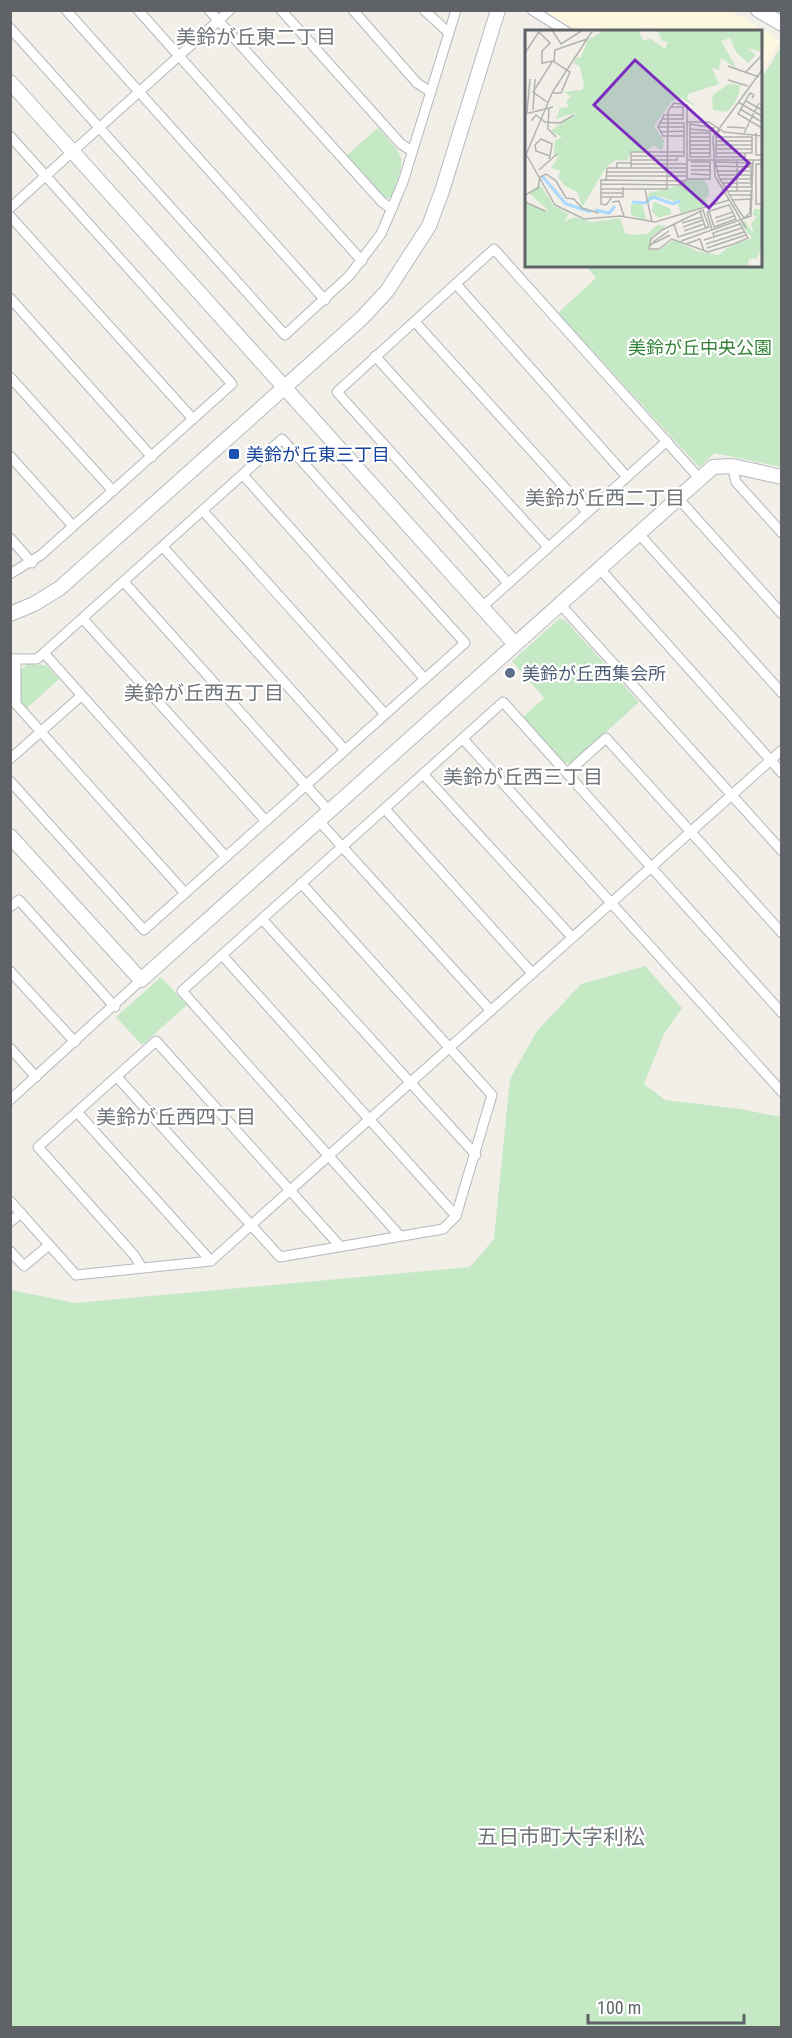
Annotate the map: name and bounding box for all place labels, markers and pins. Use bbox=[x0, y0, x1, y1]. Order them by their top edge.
place label: 美鈴が丘東三丁目 bbox=[246, 444, 390, 465]
marker: 美鈴が丘東三丁目 bbox=[227, 447, 241, 461]
place label: 美鈴が丘西集会所 bbox=[522, 663, 666, 684]
marker: 美鈴が丘西集会所 bbox=[503, 666, 517, 680]

